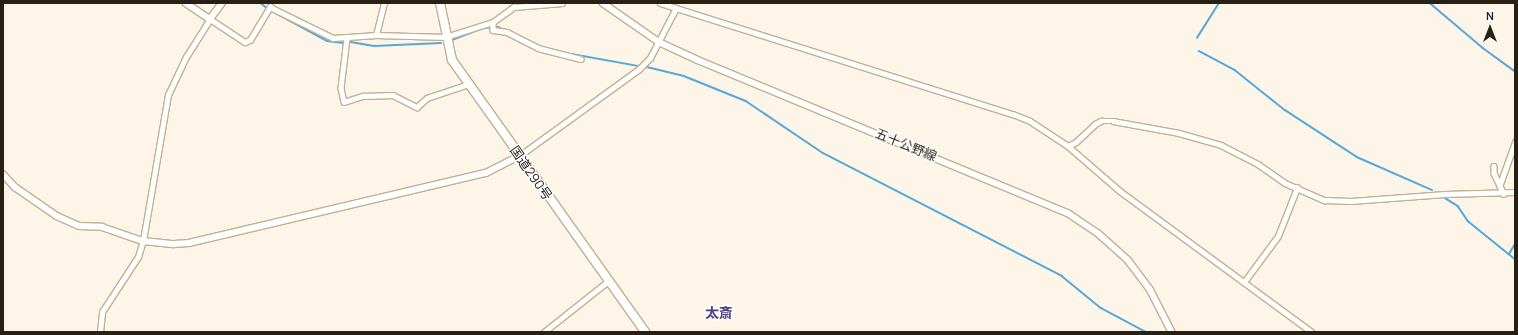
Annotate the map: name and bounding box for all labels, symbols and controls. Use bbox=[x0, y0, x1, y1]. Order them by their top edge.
north arrow bbox=[1470, 8, 1510, 48]
text: N bbox=[1486, 8, 1494, 23]
street label: 五十公野線 bbox=[873, 126, 939, 164]
street label: 国道290号 bbox=[507, 143, 555, 203]
district label: 太斎 bbox=[705, 305, 733, 321]

